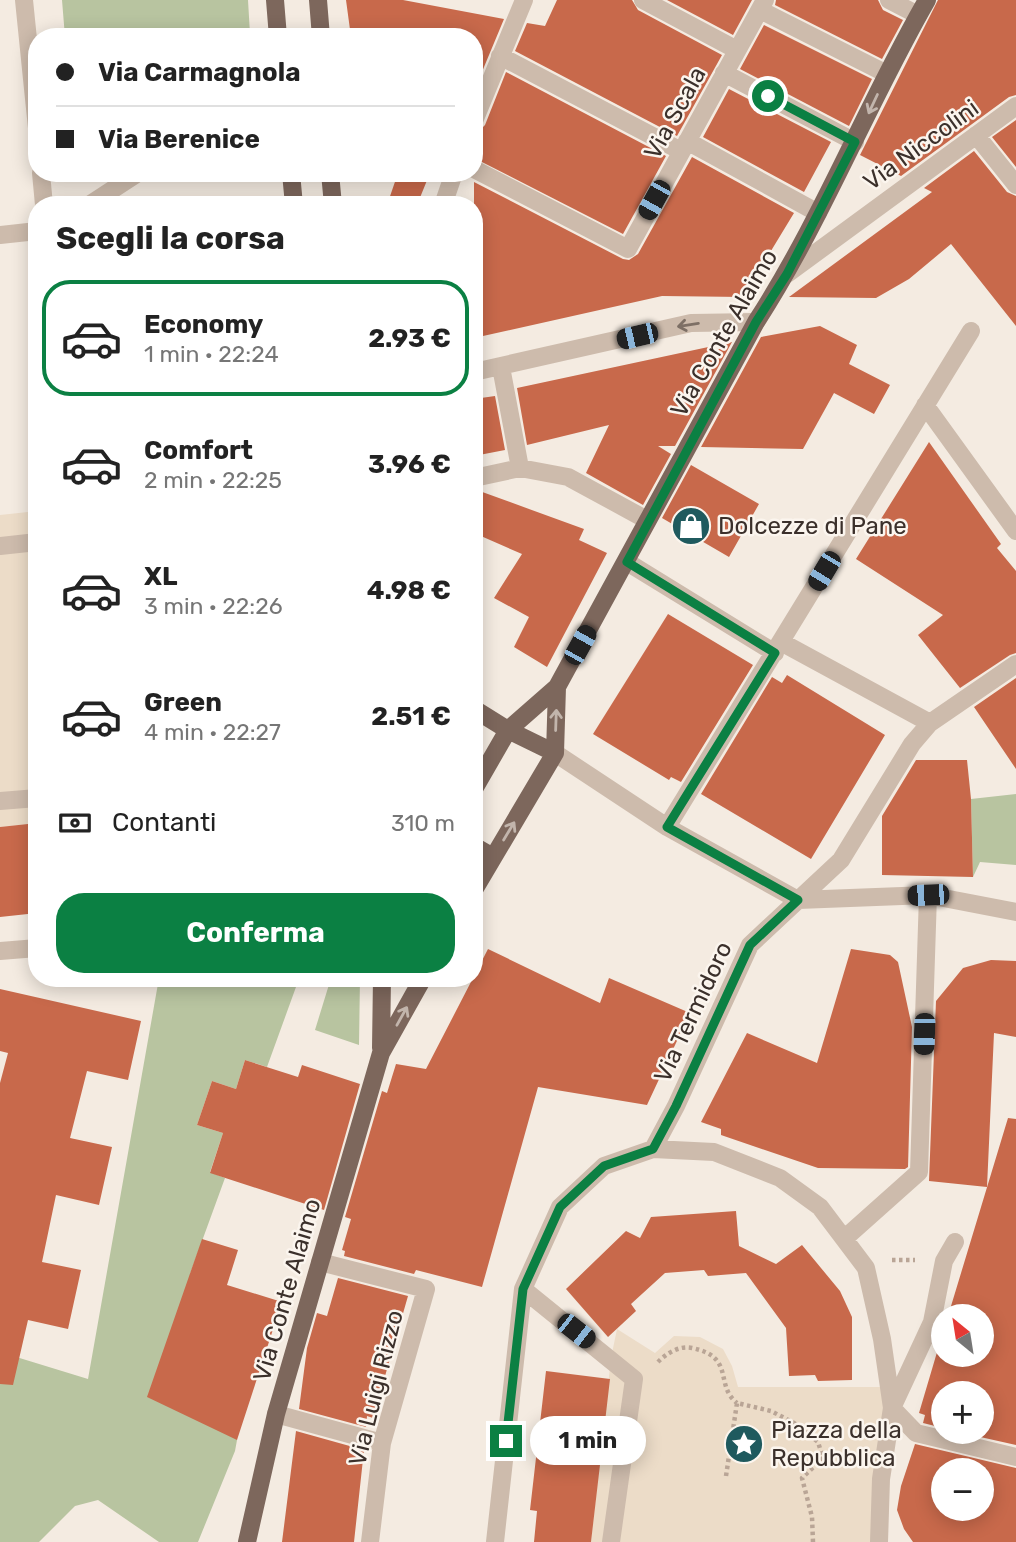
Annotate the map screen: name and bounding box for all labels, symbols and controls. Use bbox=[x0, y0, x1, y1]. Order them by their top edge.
text: Via Carmagnola bbox=[98, 57, 300, 88]
street label: Via Scala bbox=[638, 62, 712, 164]
route start bbox=[752, 80, 784, 112]
one-way arrow bbox=[865, 93, 879, 114]
street label: Via Niccolini bbox=[858, 94, 984, 196]
text: Via Berenice bbox=[98, 124, 260, 155]
car bbox=[635, 177, 674, 223]
text: Scegli la corsa bbox=[56, 219, 285, 257]
street label: Via Conte Alaimo bbox=[665, 244, 783, 422]
icon: car bbox=[60, 307, 123, 370]
text: Economy bbox=[144, 309, 263, 340]
one-way arrow bbox=[677, 319, 700, 332]
car bbox=[615, 321, 660, 351]
text: 2.93 € bbox=[368, 323, 451, 354]
text: 1 min · 22:24 bbox=[144, 340, 279, 368]
icon: car bbox=[60, 433, 123, 496]
text: Comfort bbox=[144, 435, 253, 466]
text: 3.96 € bbox=[368, 449, 451, 480]
text: 2 min · 22:25 bbox=[144, 466, 282, 494]
shop icon: Dolcezze di Pane bbox=[670, 505, 712, 547]
place label: Dolcezze di Pane bbox=[718, 512, 907, 540]
car bbox=[805, 548, 844, 594]
icon: car bbox=[60, 559, 123, 622]
text: XL bbox=[144, 561, 177, 592]
text: 4.98 € bbox=[367, 575, 451, 606]
text: 3 min · 22:26 bbox=[144, 592, 283, 620]
car bbox=[561, 622, 600, 668]
icon: car bbox=[60, 685, 123, 748]
text: Green bbox=[144, 687, 222, 718]
text: 2.51 € bbox=[371, 701, 451, 732]
one-way arrow bbox=[549, 709, 563, 732]
text: 4 min · 22:27 bbox=[144, 718, 281, 746]
icon: cash bbox=[56, 804, 94, 842]
text: Contanti bbox=[112, 807, 216, 838]
text: 310 m bbox=[391, 809, 455, 837]
one-way arrow bbox=[502, 821, 516, 841]
car bbox=[907, 884, 950, 906]
button: Conferma bbox=[56, 893, 455, 973]
street label: Via Termidoro bbox=[648, 937, 738, 1087]
one-way arrow bbox=[395, 1006, 409, 1026]
car bbox=[913, 1013, 936, 1055]
street label: Via Conte Alaimo bbox=[248, 1195, 326, 1385]
north arrow bbox=[931, 1304, 994, 1367]
map controls bbox=[931, 1304, 994, 1521]
street label: Via Luigi Rizzo bbox=[343, 1307, 409, 1469]
car bbox=[553, 1310, 600, 1352]
button: + bbox=[931, 1381, 994, 1444]
callout: 1 min bbox=[530, 1416, 646, 1466]
place label: Piazza della Repubblica bbox=[771, 1416, 902, 1472]
place icon: Piazza della Repubblica bbox=[723, 1423, 765, 1465]
route end bbox=[490, 1425, 522, 1457]
text: 1 min bbox=[559, 1426, 617, 1454]
button: − bbox=[931, 1458, 994, 1521]

